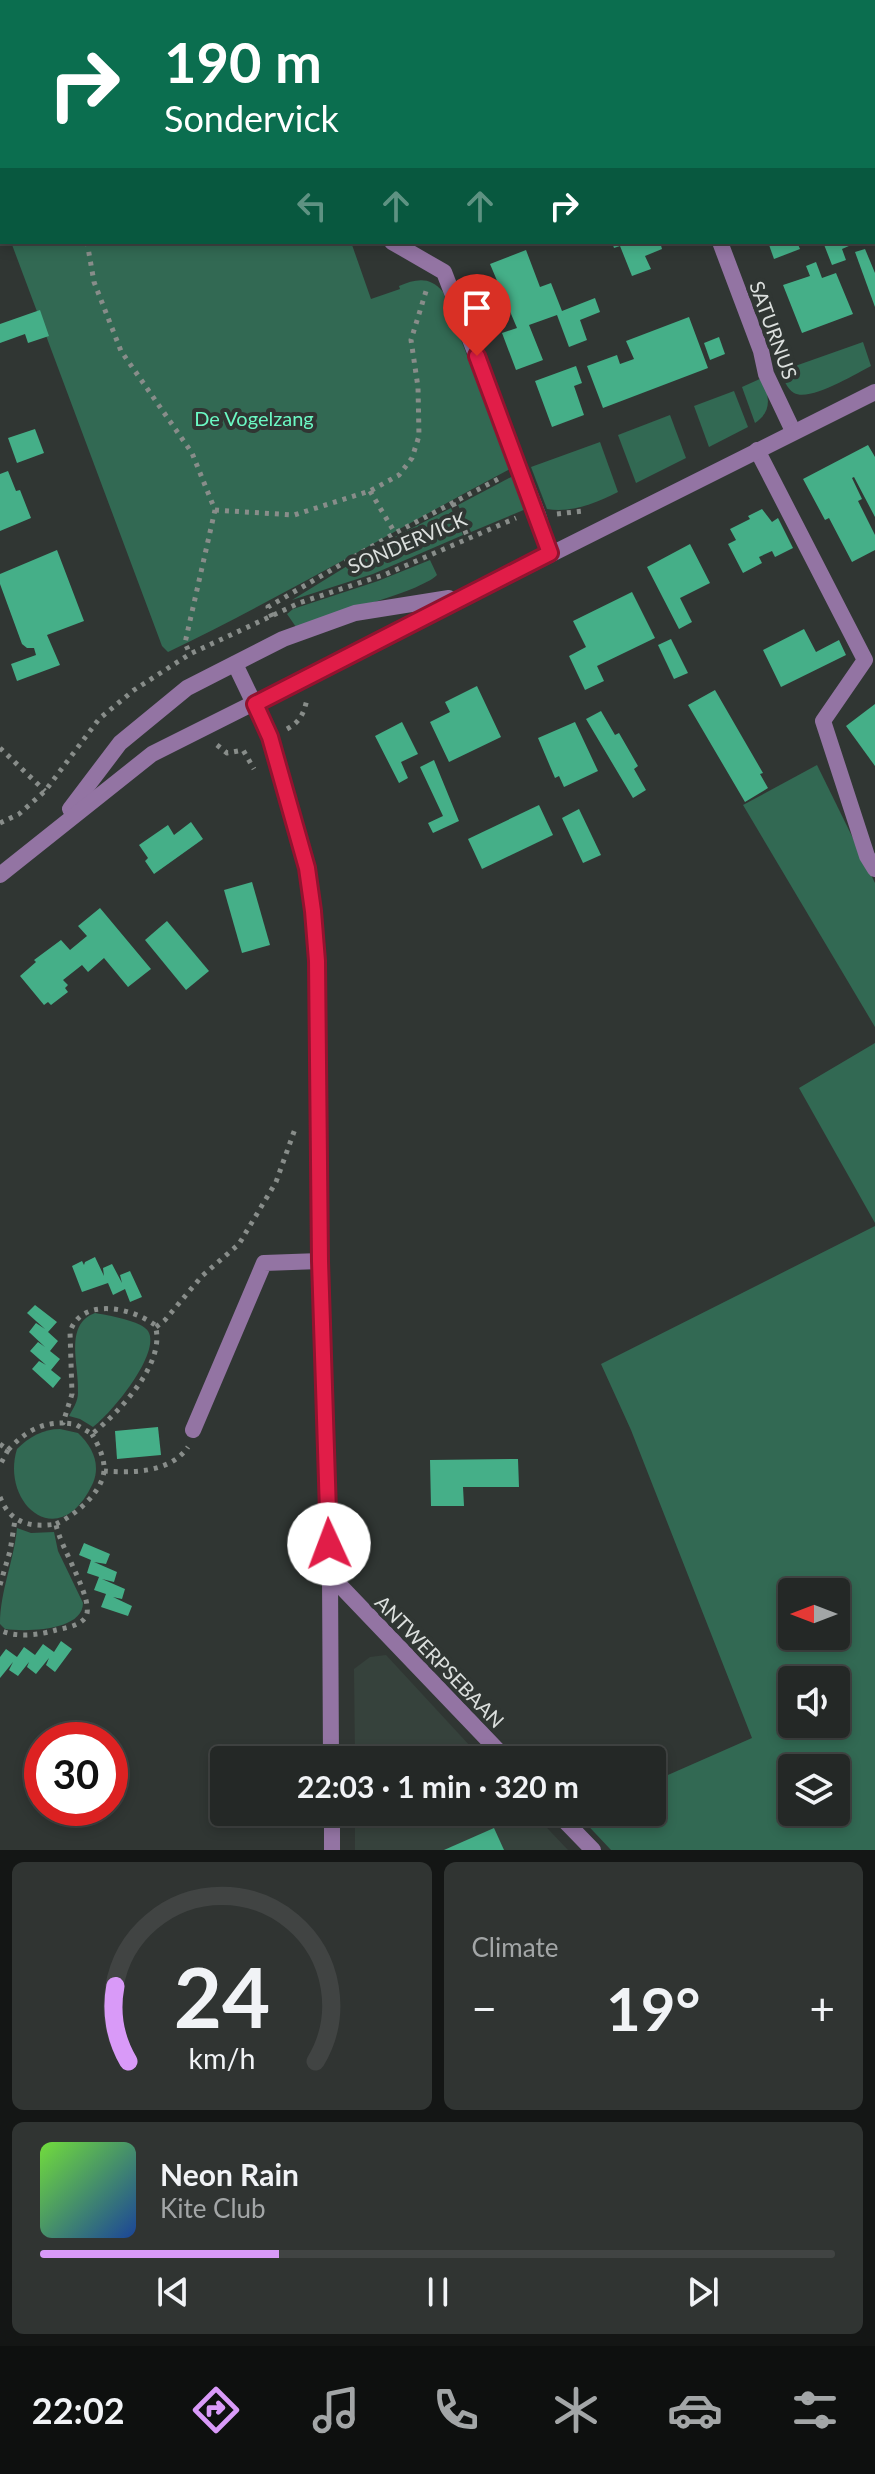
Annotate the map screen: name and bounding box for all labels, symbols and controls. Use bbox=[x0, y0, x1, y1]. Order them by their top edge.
text: 190 m bbox=[164, 28, 322, 95]
icon: right bbox=[32, 32, 136, 136]
text: Sondervick bbox=[164, 96, 339, 140]
icon: left bbox=[290, 184, 334, 228]
icon: ahead bbox=[374, 184, 418, 228]
icon: ahead bbox=[458, 184, 502, 228]
icon: right bbox=[542, 184, 586, 228]
pin bbox=[443, 274, 511, 356]
street label: SATURNUS bbox=[745, 278, 803, 382]
icon: arrive bbox=[455, 286, 499, 330]
park label: De Vogelzang bbox=[194, 406, 314, 430]
street label: SONDERVICK bbox=[344, 506, 471, 578]
position arrow bbox=[287, 1502, 371, 1586]
north arrow bbox=[778, 1578, 850, 1650]
map controls bbox=[778, 1578, 850, 1826]
street label: ANTWERPSEBAAN bbox=[371, 1590, 509, 1732]
button: sound bbox=[778, 1666, 850, 1738]
speed limit sign: 30 bbox=[24, 1722, 128, 1826]
button: layers bbox=[778, 1754, 850, 1826]
text: 22:03 · 1 min · 320 m bbox=[297, 1768, 579, 1804]
text: Climate bbox=[472, 1931, 558, 1963]
text: 24 bbox=[174, 1946, 270, 2046]
text: 19° bbox=[606, 1972, 701, 2044]
text: − bbox=[472, 1982, 497, 2034]
text: + bbox=[809, 1982, 835, 2034]
text: km/h bbox=[188, 2041, 255, 2075]
text: Neon Rain bbox=[160, 2156, 299, 2192]
text: Kite Club bbox=[160, 2192, 266, 2224]
icon: previous bbox=[151, 2270, 195, 2314]
icon: pause bbox=[416, 2270, 460, 2314]
icon: next bbox=[681, 2270, 725, 2314]
icon: directions bbox=[188, 2382, 244, 2438]
icon: music bbox=[308, 2382, 364, 2438]
icon: phone bbox=[428, 2382, 484, 2438]
icon: climate bbox=[548, 2382, 604, 2438]
icon: car bbox=[667, 2382, 723, 2438]
icon: filters bbox=[787, 2382, 843, 2438]
text: 22:02 bbox=[32, 2388, 125, 2432]

